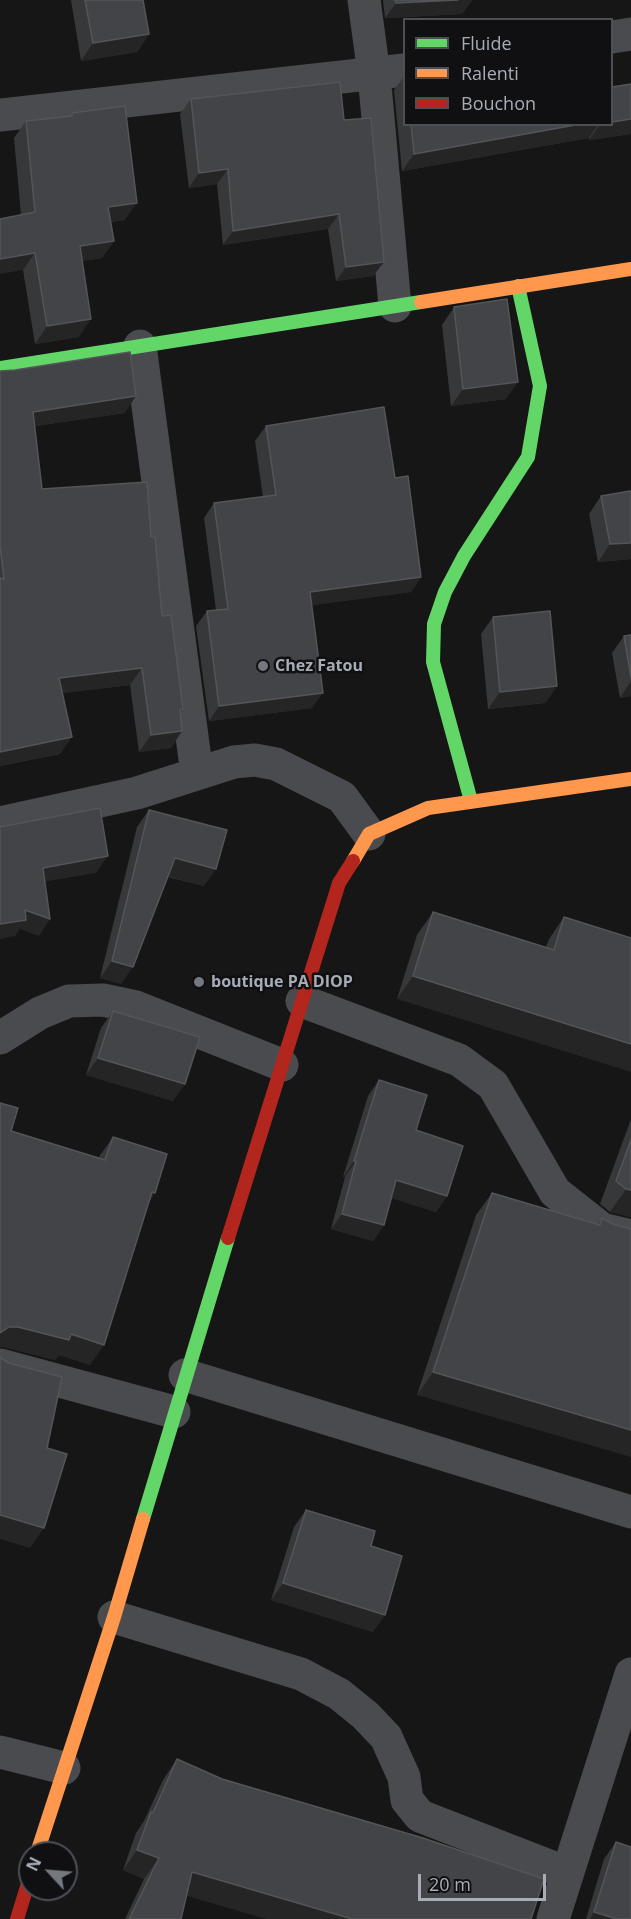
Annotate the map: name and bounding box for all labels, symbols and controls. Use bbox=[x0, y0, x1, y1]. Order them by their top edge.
legend bbox=[403, 18, 613, 126]
text: Fluide bbox=[461, 31, 512, 55]
text: Ralenti bbox=[461, 61, 519, 85]
text: Bouchon bbox=[461, 91, 536, 115]
place label: Chez Fatou bbox=[275, 656, 363, 676]
marker: Chez Fatou bbox=[256, 659, 270, 673]
place label: boutique PA DIOP bbox=[211, 972, 353, 992]
marker: boutique PA DIOP bbox=[192, 975, 206, 989]
north arrow bbox=[18, 1841, 78, 1901]
text: N bbox=[21, 1853, 46, 1875]
scale bar bbox=[421, 1862, 548, 1900]
text: 20 m bbox=[429, 1872, 471, 1896]

